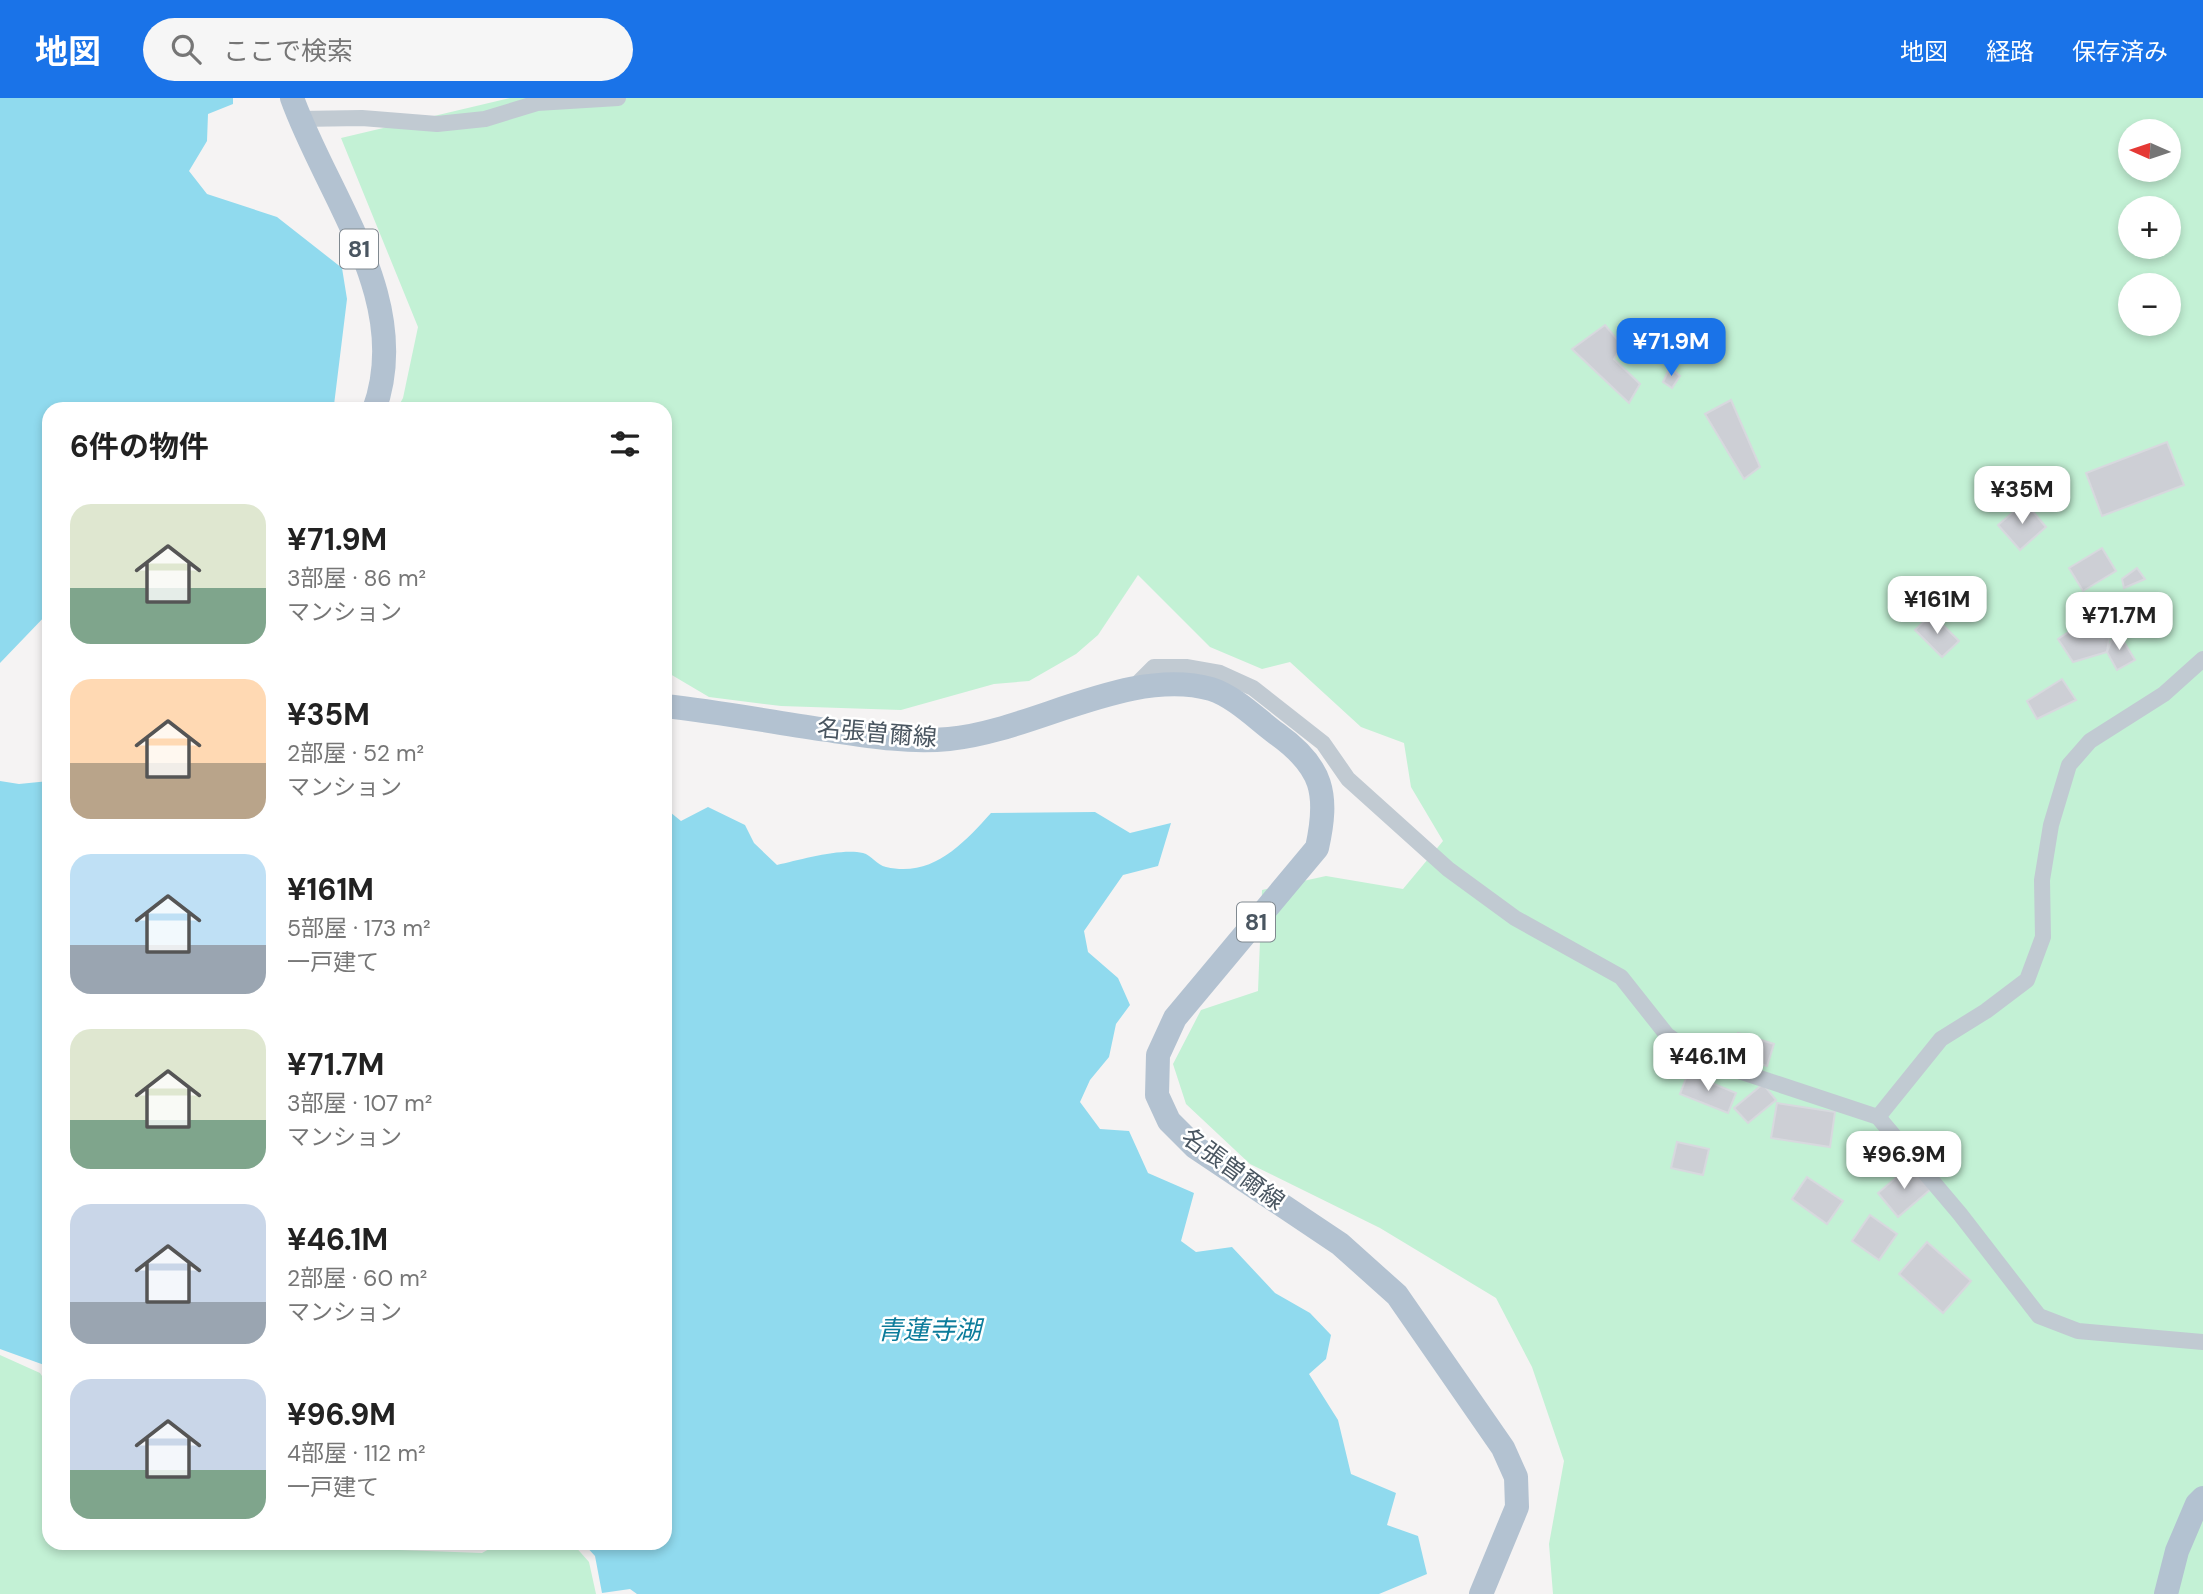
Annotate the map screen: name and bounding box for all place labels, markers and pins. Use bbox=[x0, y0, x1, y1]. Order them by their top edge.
pin: ¥71.9M bbox=[1614, 318, 1728, 378]
pin: ¥35M bbox=[1981, 466, 2063, 526]
pin: ¥161M bbox=[1888, 576, 1986, 636]
pin: ¥71.7M bbox=[2062, 592, 2176, 652]
pin: ¥46.1M bbox=[1651, 1034, 1765, 1093]
pin: ¥96.9M bbox=[1847, 1132, 1961, 1191]

